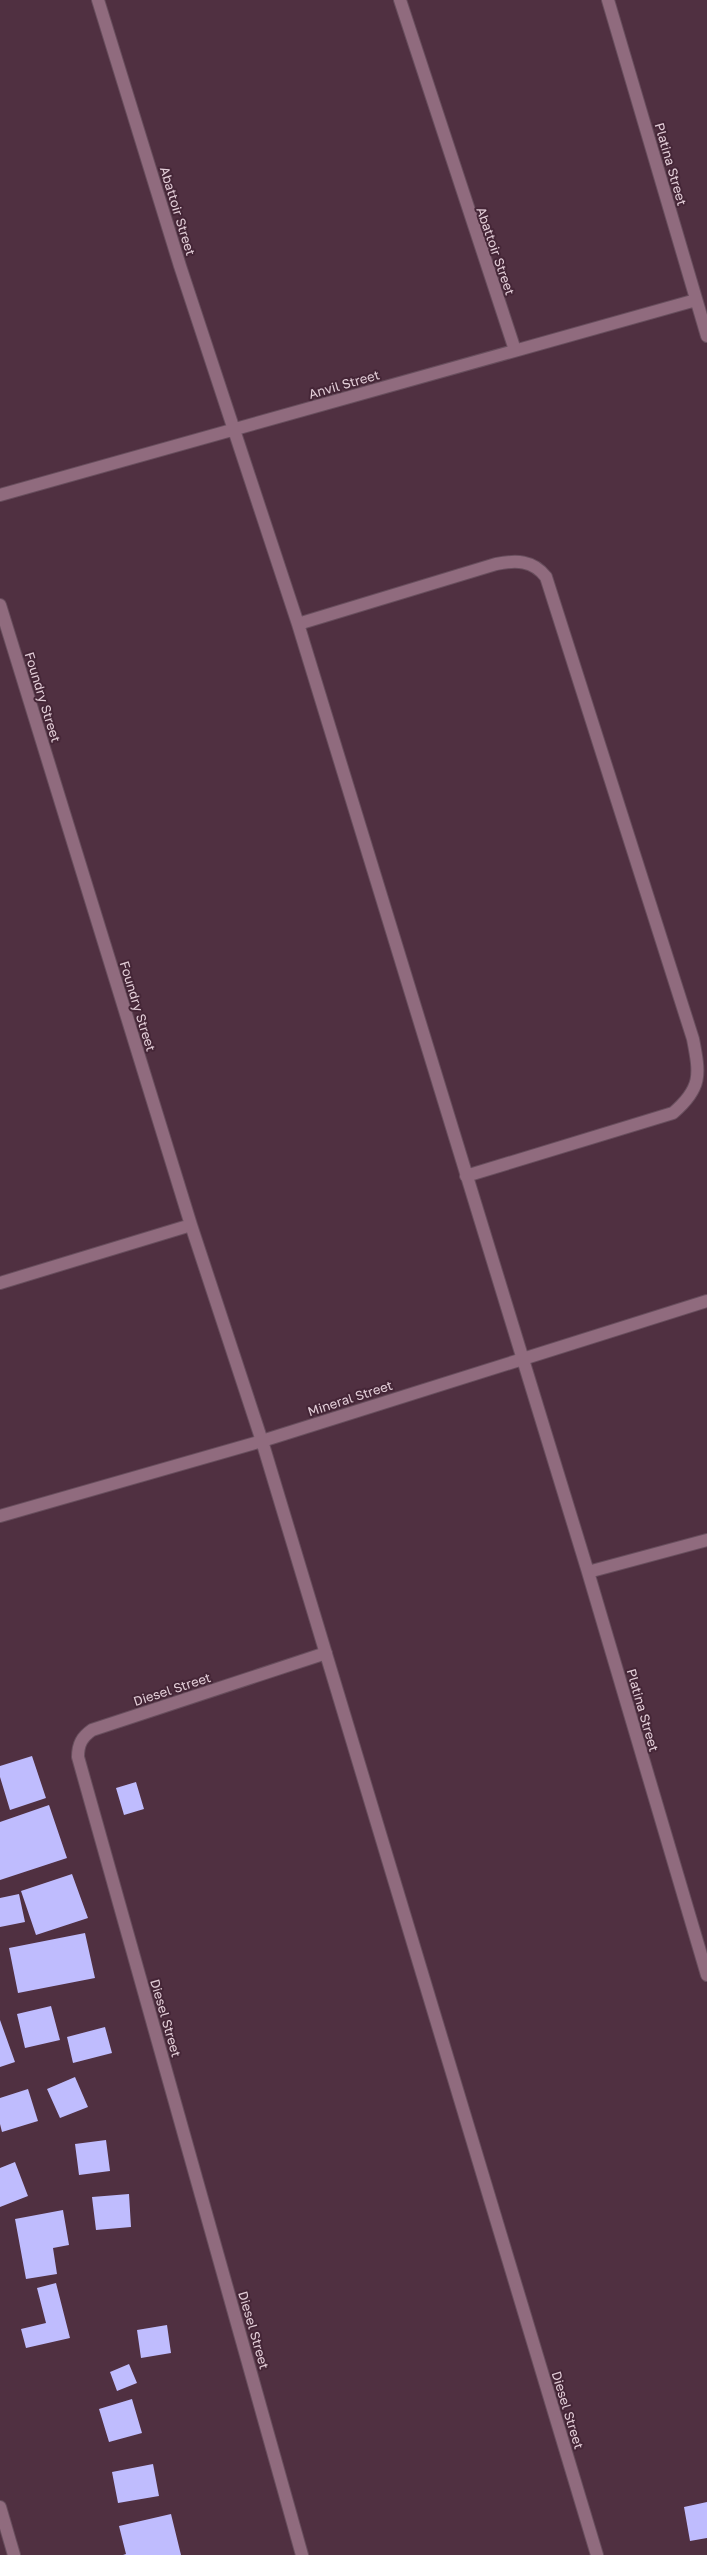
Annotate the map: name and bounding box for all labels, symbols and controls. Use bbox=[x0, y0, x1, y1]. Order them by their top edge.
street label: Platina Street bbox=[652, 121, 690, 207]
street label: Abattoir Street bbox=[157, 165, 199, 257]
street label: Abattoir Street bbox=[473, 205, 519, 297]
street label: Anvil Street bbox=[307, 366, 381, 402]
street label: Foundry Street bbox=[22, 650, 64, 744]
street label: Foundry Street bbox=[117, 959, 159, 1053]
street label: Mineral Street bbox=[306, 1377, 394, 1419]
street label: Platina Street bbox=[624, 1667, 662, 1753]
street label: Diesel Street bbox=[131, 1669, 213, 1709]
street label: Diesel Street bbox=[147, 1977, 185, 2059]
street label: Diesel Street bbox=[235, 2289, 273, 2371]
street label: Diesel Street bbox=[549, 2369, 587, 2451]

